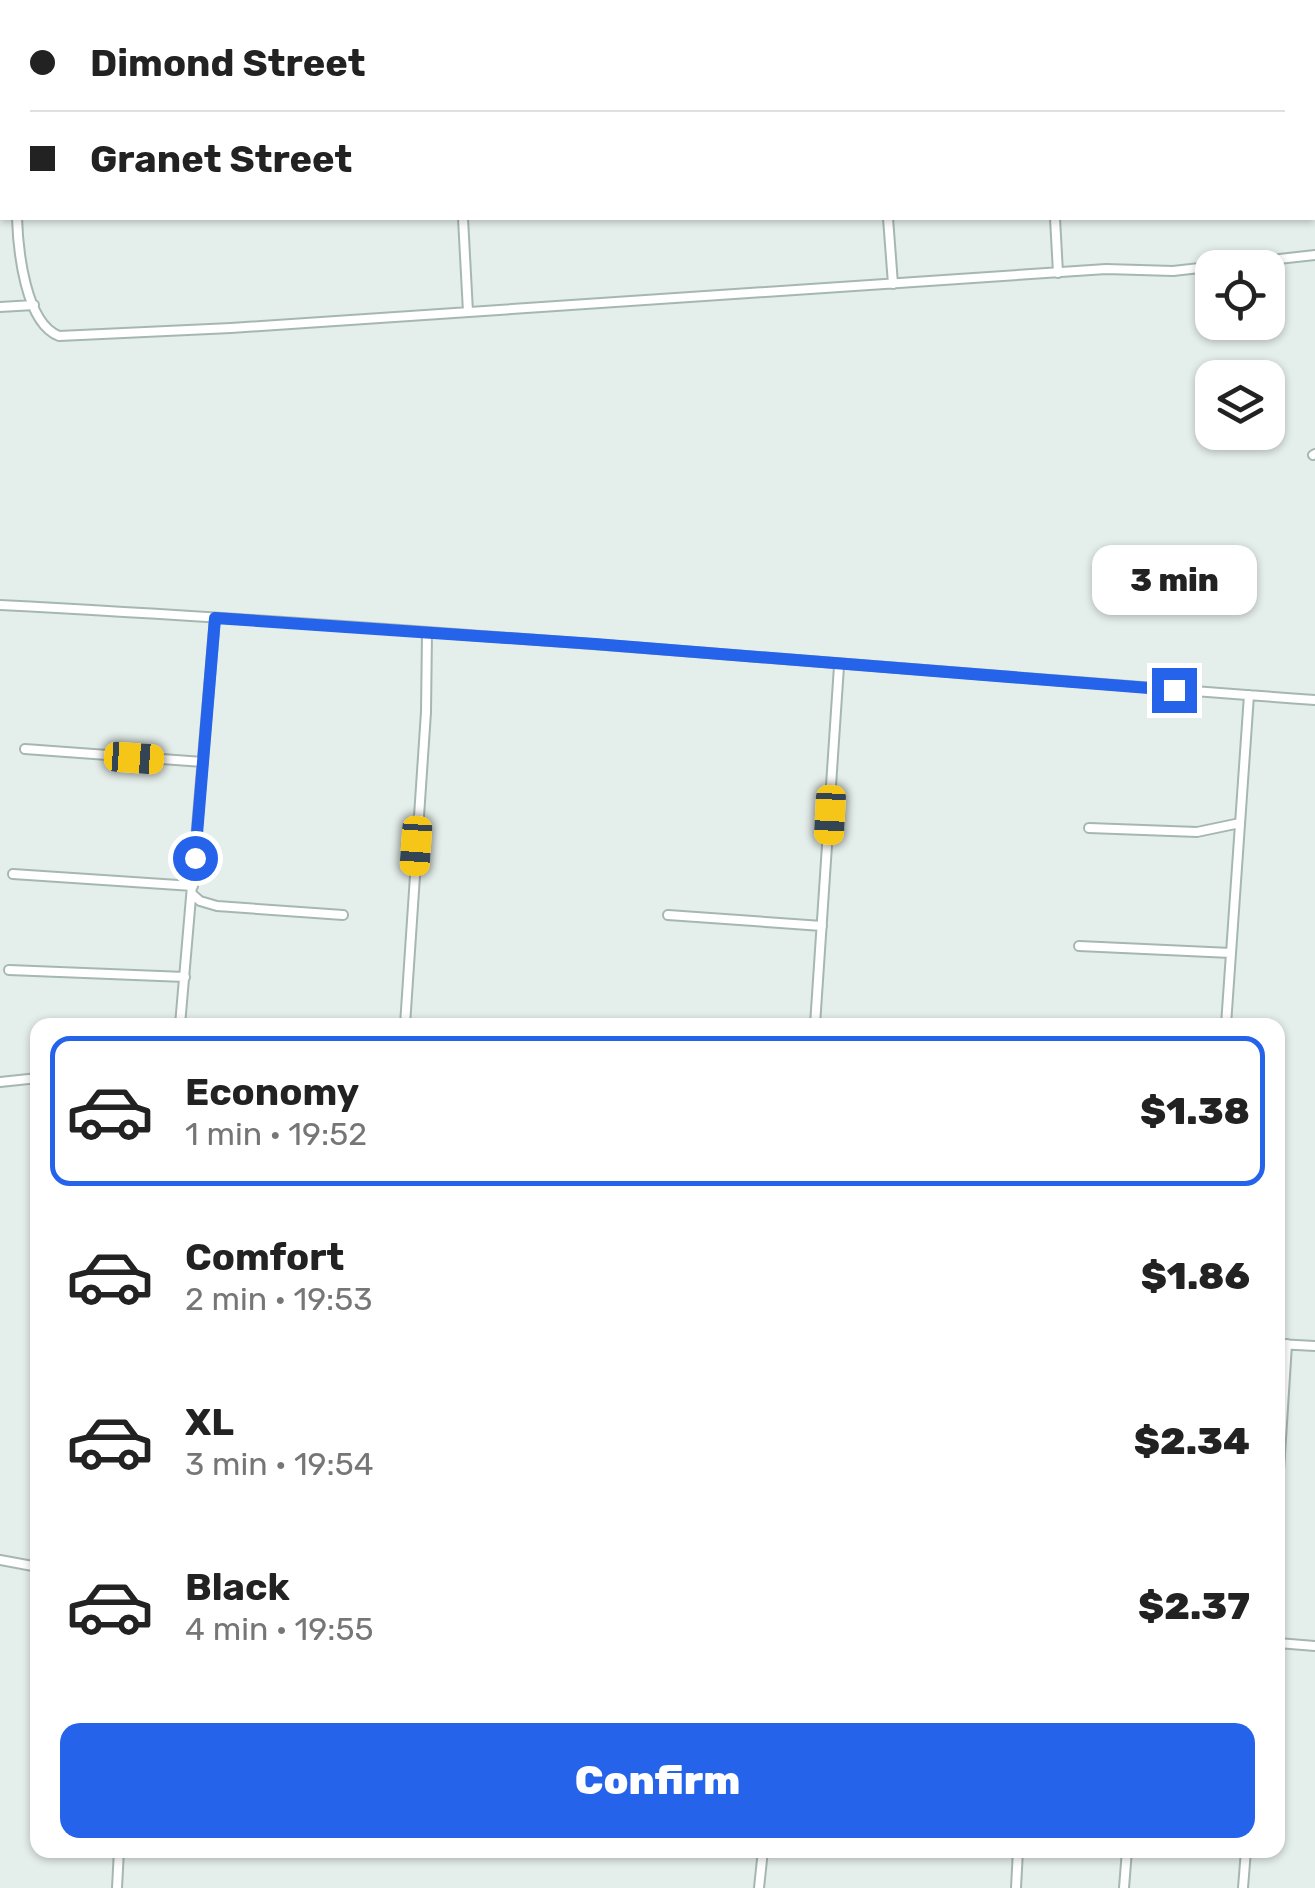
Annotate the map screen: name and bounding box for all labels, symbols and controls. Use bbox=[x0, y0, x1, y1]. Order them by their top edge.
text: Dimond Street bbox=[90, 40, 365, 86]
text: Granet Street bbox=[90, 136, 352, 182]
map controls bbox=[1195, 250, 1285, 450]
button: locate bbox=[1195, 250, 1285, 340]
button: layers bbox=[1195, 360, 1285, 450]
callout: 3 min bbox=[1092, 545, 1256, 615]
text: 3 min bbox=[1130, 561, 1219, 599]
route end bbox=[1152, 668, 1197, 713]
car bbox=[103, 741, 165, 775]
car bbox=[813, 784, 847, 846]
car bbox=[399, 815, 433, 877]
route start bbox=[173, 836, 218, 881]
icon: car bbox=[65, 1066, 155, 1156]
text: Economy bbox=[185, 1069, 359, 1115]
text: $1.38 bbox=[1140, 1088, 1250, 1134]
text: 1 min · 19:52 bbox=[185, 1115, 367, 1153]
icon: car bbox=[65, 1231, 155, 1321]
text: Comfort bbox=[185, 1234, 344, 1280]
text: $1.86 bbox=[1141, 1253, 1250, 1299]
text: 2 min · 19:53 bbox=[185, 1280, 373, 1318]
icon: car bbox=[65, 1396, 155, 1486]
text: XL bbox=[185, 1399, 234, 1445]
text: $2.34 bbox=[1134, 1418, 1250, 1464]
text: 3 min · 19:54 bbox=[185, 1445, 374, 1483]
icon: car bbox=[65, 1561, 155, 1651]
text: Black bbox=[185, 1564, 290, 1610]
text: $2.37 bbox=[1138, 1583, 1250, 1629]
text: 4 min · 19:55 bbox=[185, 1610, 373, 1648]
button: Confirm bbox=[60, 1723, 1255, 1838]

